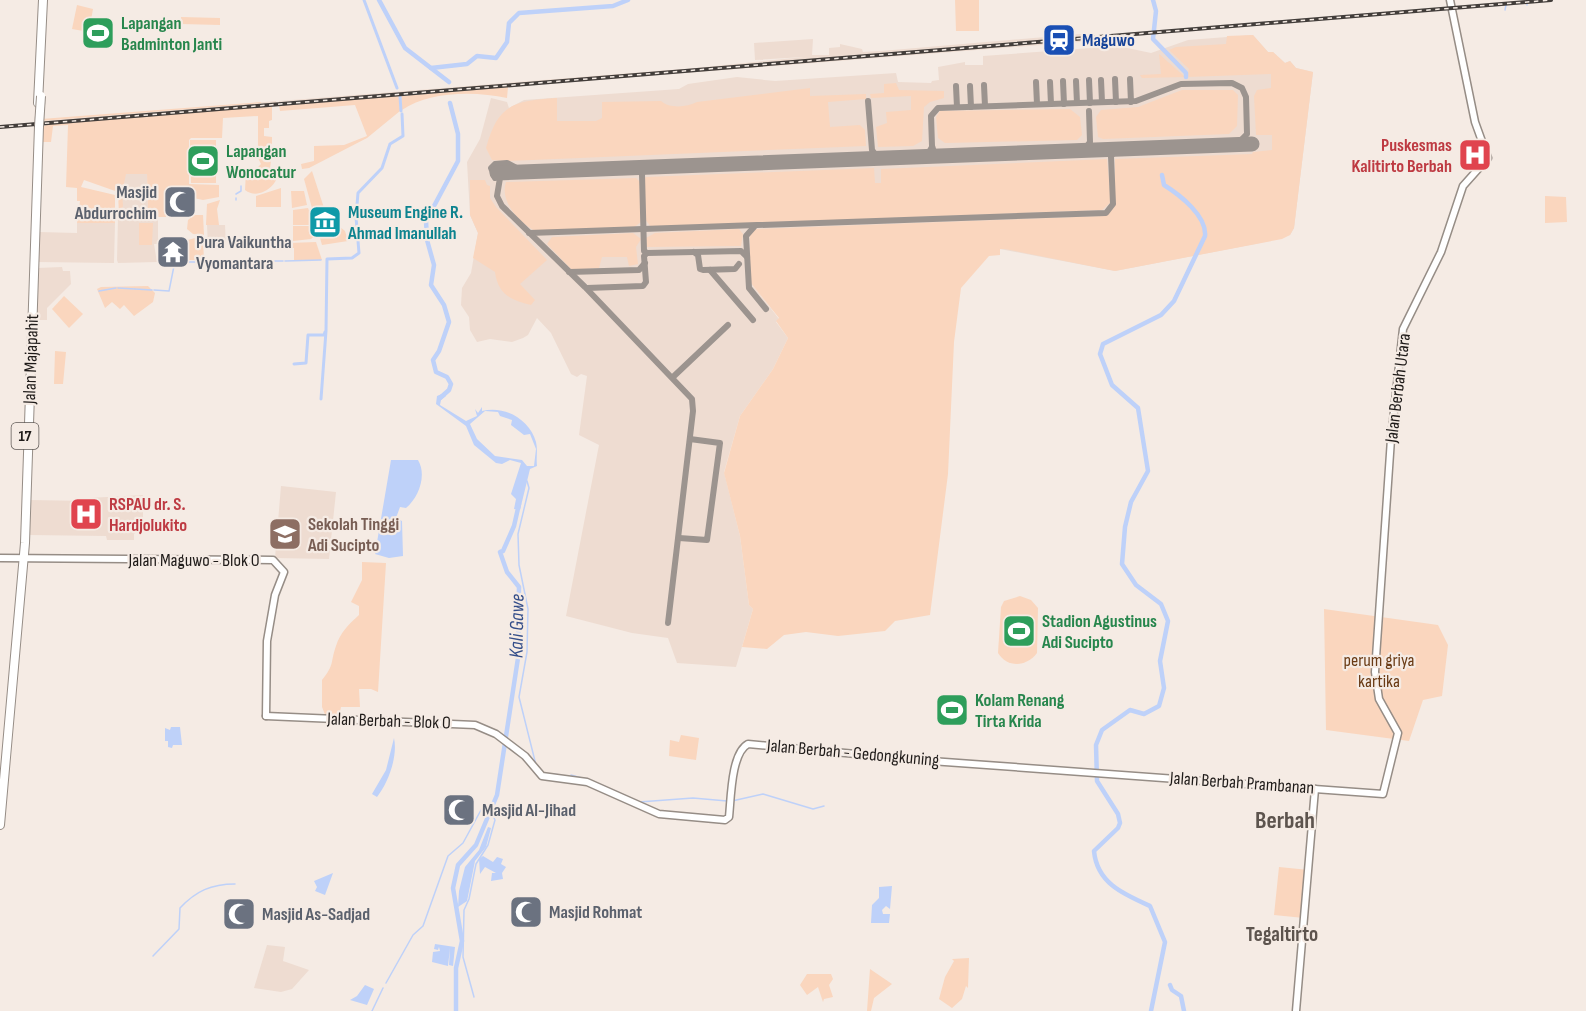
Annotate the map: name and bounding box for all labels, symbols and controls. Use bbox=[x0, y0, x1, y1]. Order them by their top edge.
place label: Lapangan Badminton Janti bbox=[121, 13, 222, 55]
sports icon: Lapangan Badminton Janti bbox=[80, 15, 116, 51]
station icon: Maguwo bbox=[1041, 22, 1077, 58]
place label: Maguwo bbox=[1082, 30, 1135, 51]
place label: Puskesmas Kalitirto Berbah bbox=[1351, 135, 1452, 177]
hospital icon: Puskesmas Kalitirto Berbah bbox=[1457, 137, 1493, 173]
place label: Lapangan Wonocatur bbox=[226, 141, 296, 183]
sports icon: Lapangan Wonocatur bbox=[185, 143, 221, 179]
place label: Masjid Abdurrochim bbox=[74, 182, 157, 224]
mosque icon: Masjid Abdurrochim bbox=[162, 184, 198, 220]
place label: Museum Engine R. Ahmad Imanullah bbox=[347, 202, 463, 244]
museum icon: Museum Engine R. Ahmad Imanullah bbox=[307, 204, 343, 240]
place label: Pura Vaikuntha Vyomantara bbox=[196, 232, 292, 274]
temple icon: Pura Vaikuntha Vyomantara bbox=[155, 234, 191, 270]
street label: Jalan Majapahit bbox=[19, 313, 43, 405]
street label: Jalan Berbah Utara bbox=[1381, 332, 1415, 445]
road number: 17 bbox=[12, 423, 38, 449]
place label: RSPAU dr. S. Hardjolukito bbox=[109, 494, 187, 536]
hospital icon: RSPAU dr. S. Hardjolukito bbox=[68, 496, 104, 532]
place label: Sekolah Tinggi Adi Sucipto bbox=[307, 514, 399, 556]
school or university icon: Sekolah Tinggi Adi Sucipto bbox=[267, 516, 303, 552]
street label: Jalan Maguwo - Blok O bbox=[127, 550, 260, 571]
water label: Kali Gawe bbox=[504, 593, 530, 658]
place label: Stadion Agustinus Adi Sucipto bbox=[1041, 611, 1157, 653]
sports icon: Stadion Agustinus Adi Sucipto bbox=[1001, 613, 1037, 649]
park label: perum griya kartika bbox=[1343, 650, 1415, 692]
place label: Kolam Renang Tirta Krida bbox=[975, 690, 1065, 732]
sports icon: Kolam Renang Tirta Krida bbox=[934, 692, 970, 728]
street label: Jalan Berbah - Blok O bbox=[326, 708, 451, 734]
street label: Jalan Berbah - Gedongkuning bbox=[765, 735, 940, 771]
street label: Jalan Berbah Prambanan bbox=[1168, 767, 1315, 799]
mosque icon: Masjid Al-Jihad bbox=[441, 792, 477, 828]
place label: Masjid Al-Jihad bbox=[482, 800, 576, 821]
district label: Berbah bbox=[1255, 806, 1315, 835]
mosque icon: Masjid Rohmat bbox=[508, 894, 544, 930]
mosque icon: Masjid As-Sadjad bbox=[221, 896, 257, 932]
place label: Masjid Rohmat bbox=[549, 902, 642, 923]
place label: Masjid As-Sadjad bbox=[262, 904, 370, 925]
district label: Tegaltirto bbox=[1246, 922, 1318, 947]

